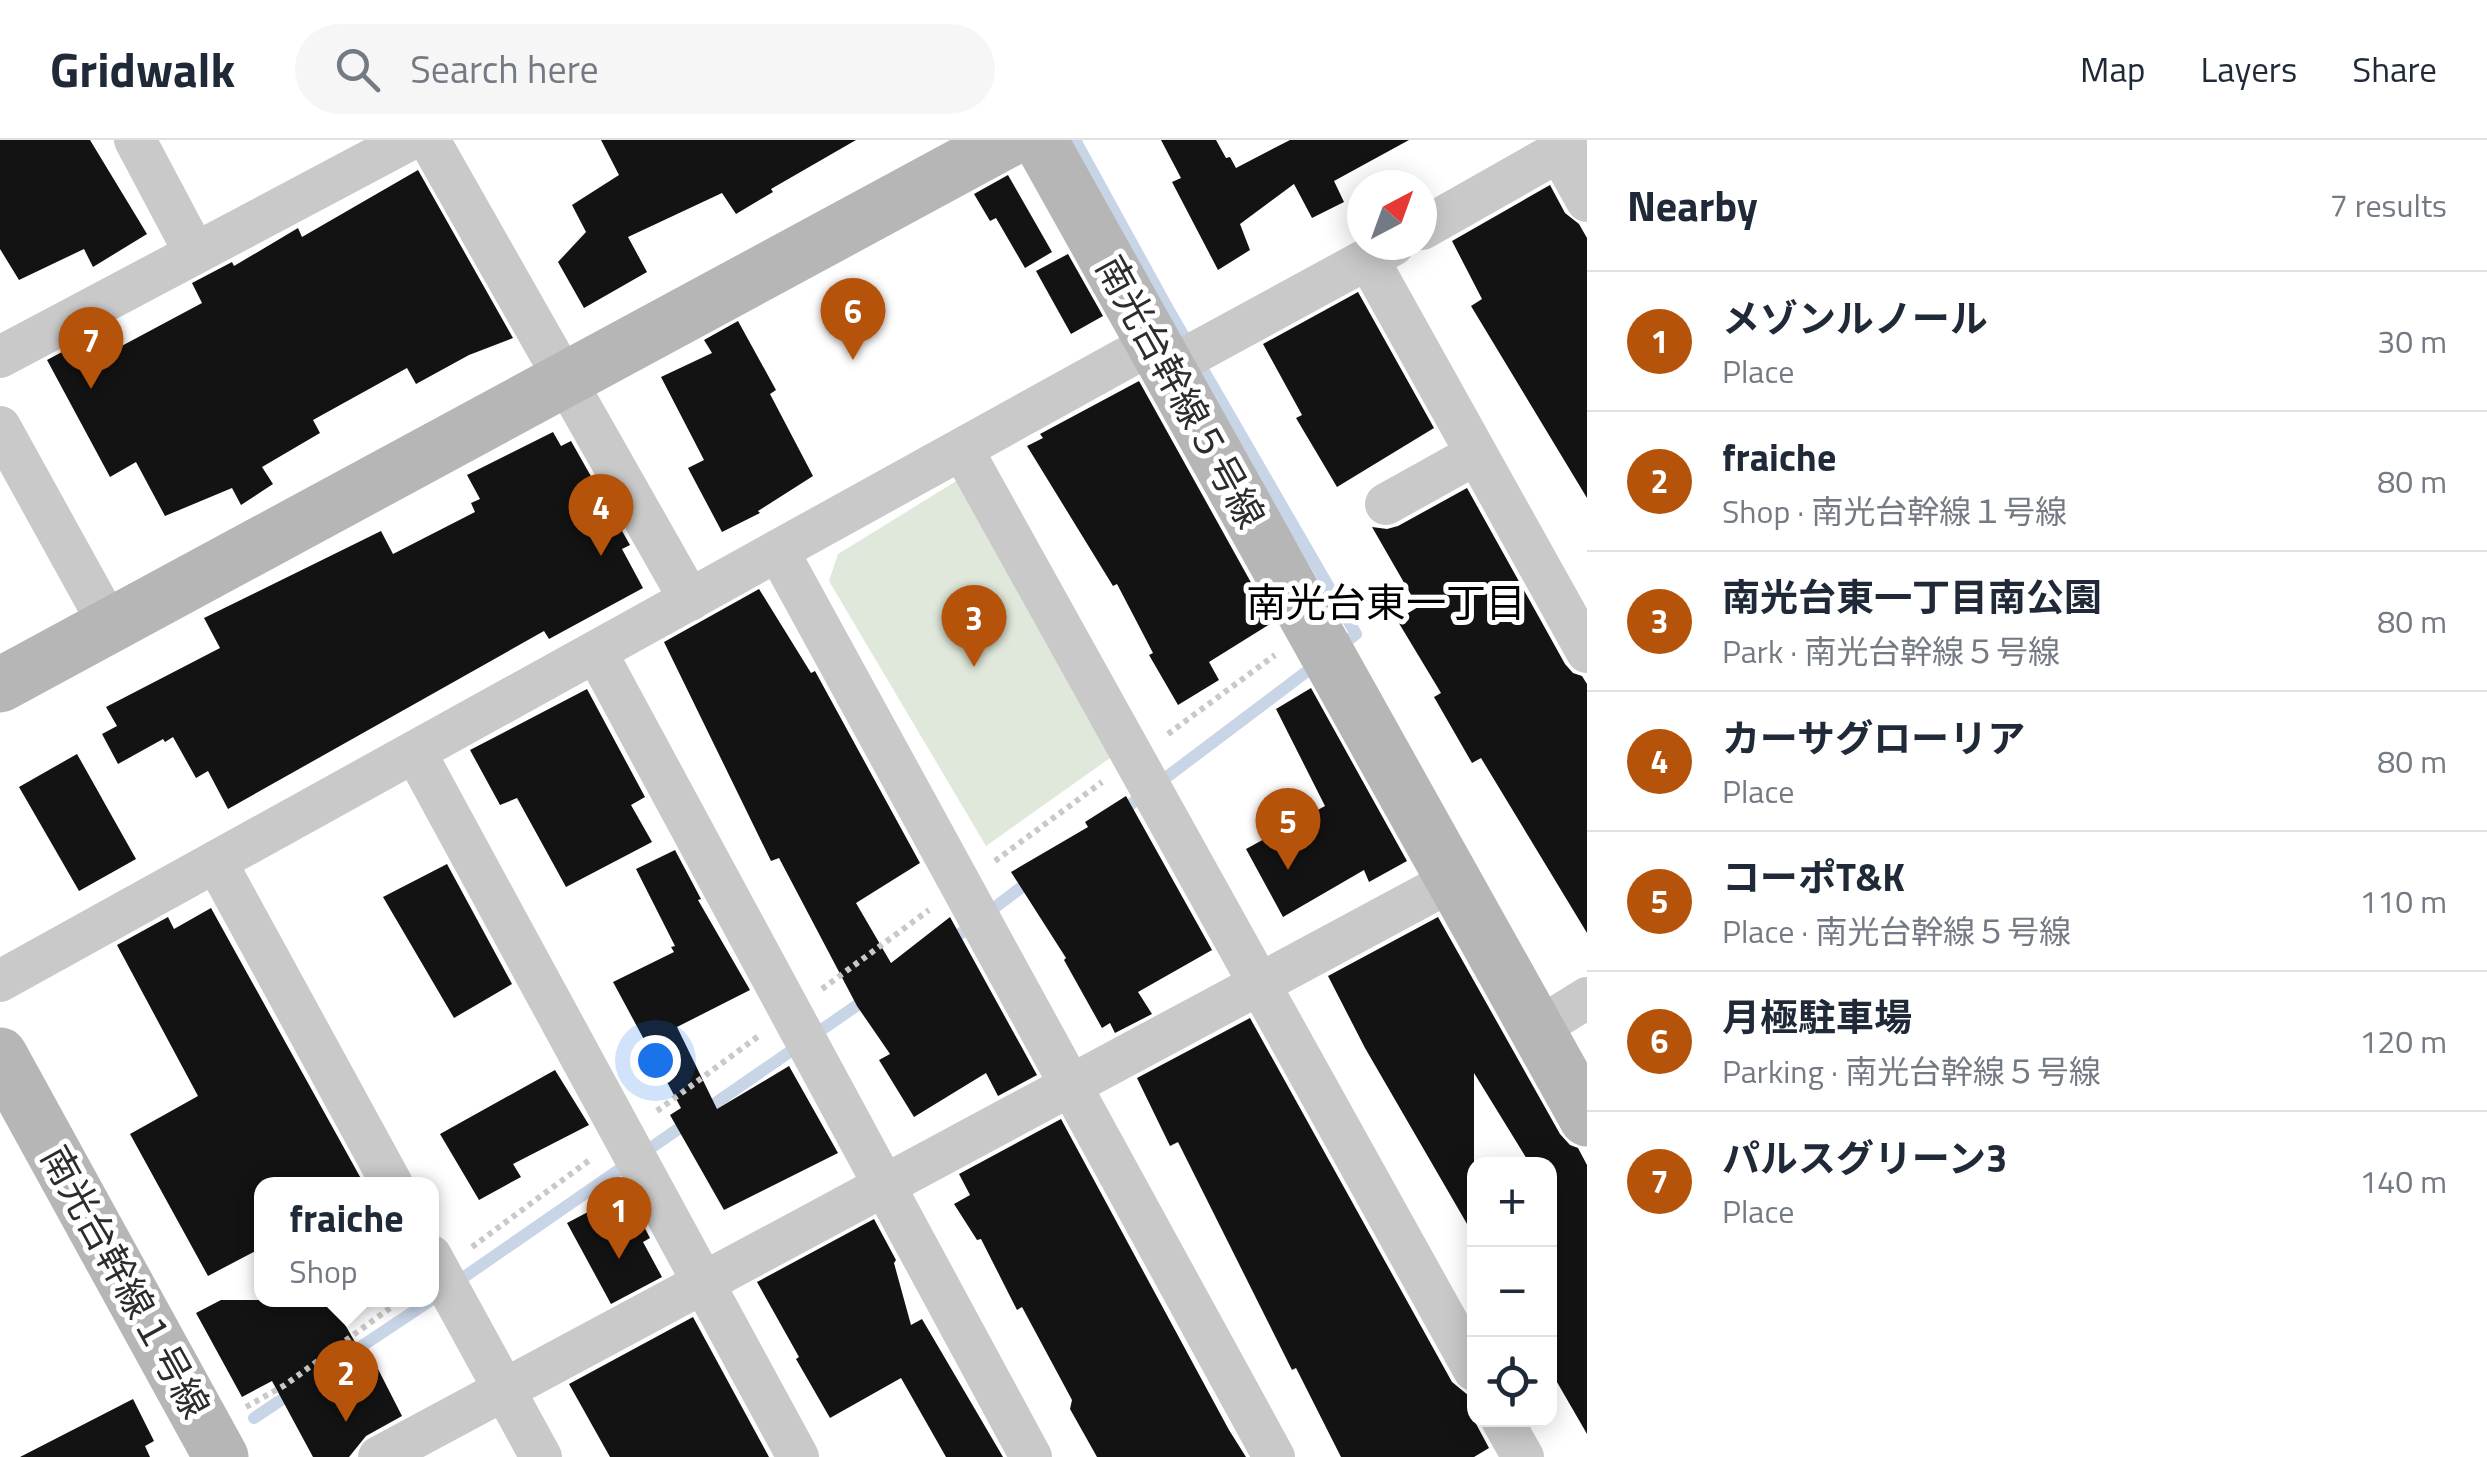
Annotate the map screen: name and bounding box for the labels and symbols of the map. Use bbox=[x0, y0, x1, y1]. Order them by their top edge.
north arrow bbox=[1347, 170, 1437, 260]
street label: 南光台幹線５号線 bbox=[1082, 245, 1280, 539]
pin: 6 bbox=[820, 278, 886, 360]
pin: 7 bbox=[58, 306, 124, 389]
pin: 4 bbox=[568, 474, 634, 556]
district label: 南光台東一丁目 bbox=[1246, 572, 1526, 633]
pin: 3 bbox=[942, 584, 1006, 667]
pin: 5 bbox=[1256, 788, 1320, 870]
your location bbox=[630, 1035, 681, 1086]
street label: 南光台幹線１号線 bbox=[27, 1135, 225, 1429]
pin: 1 bbox=[586, 1176, 652, 1259]
pin: 2 bbox=[314, 1340, 378, 1422]

